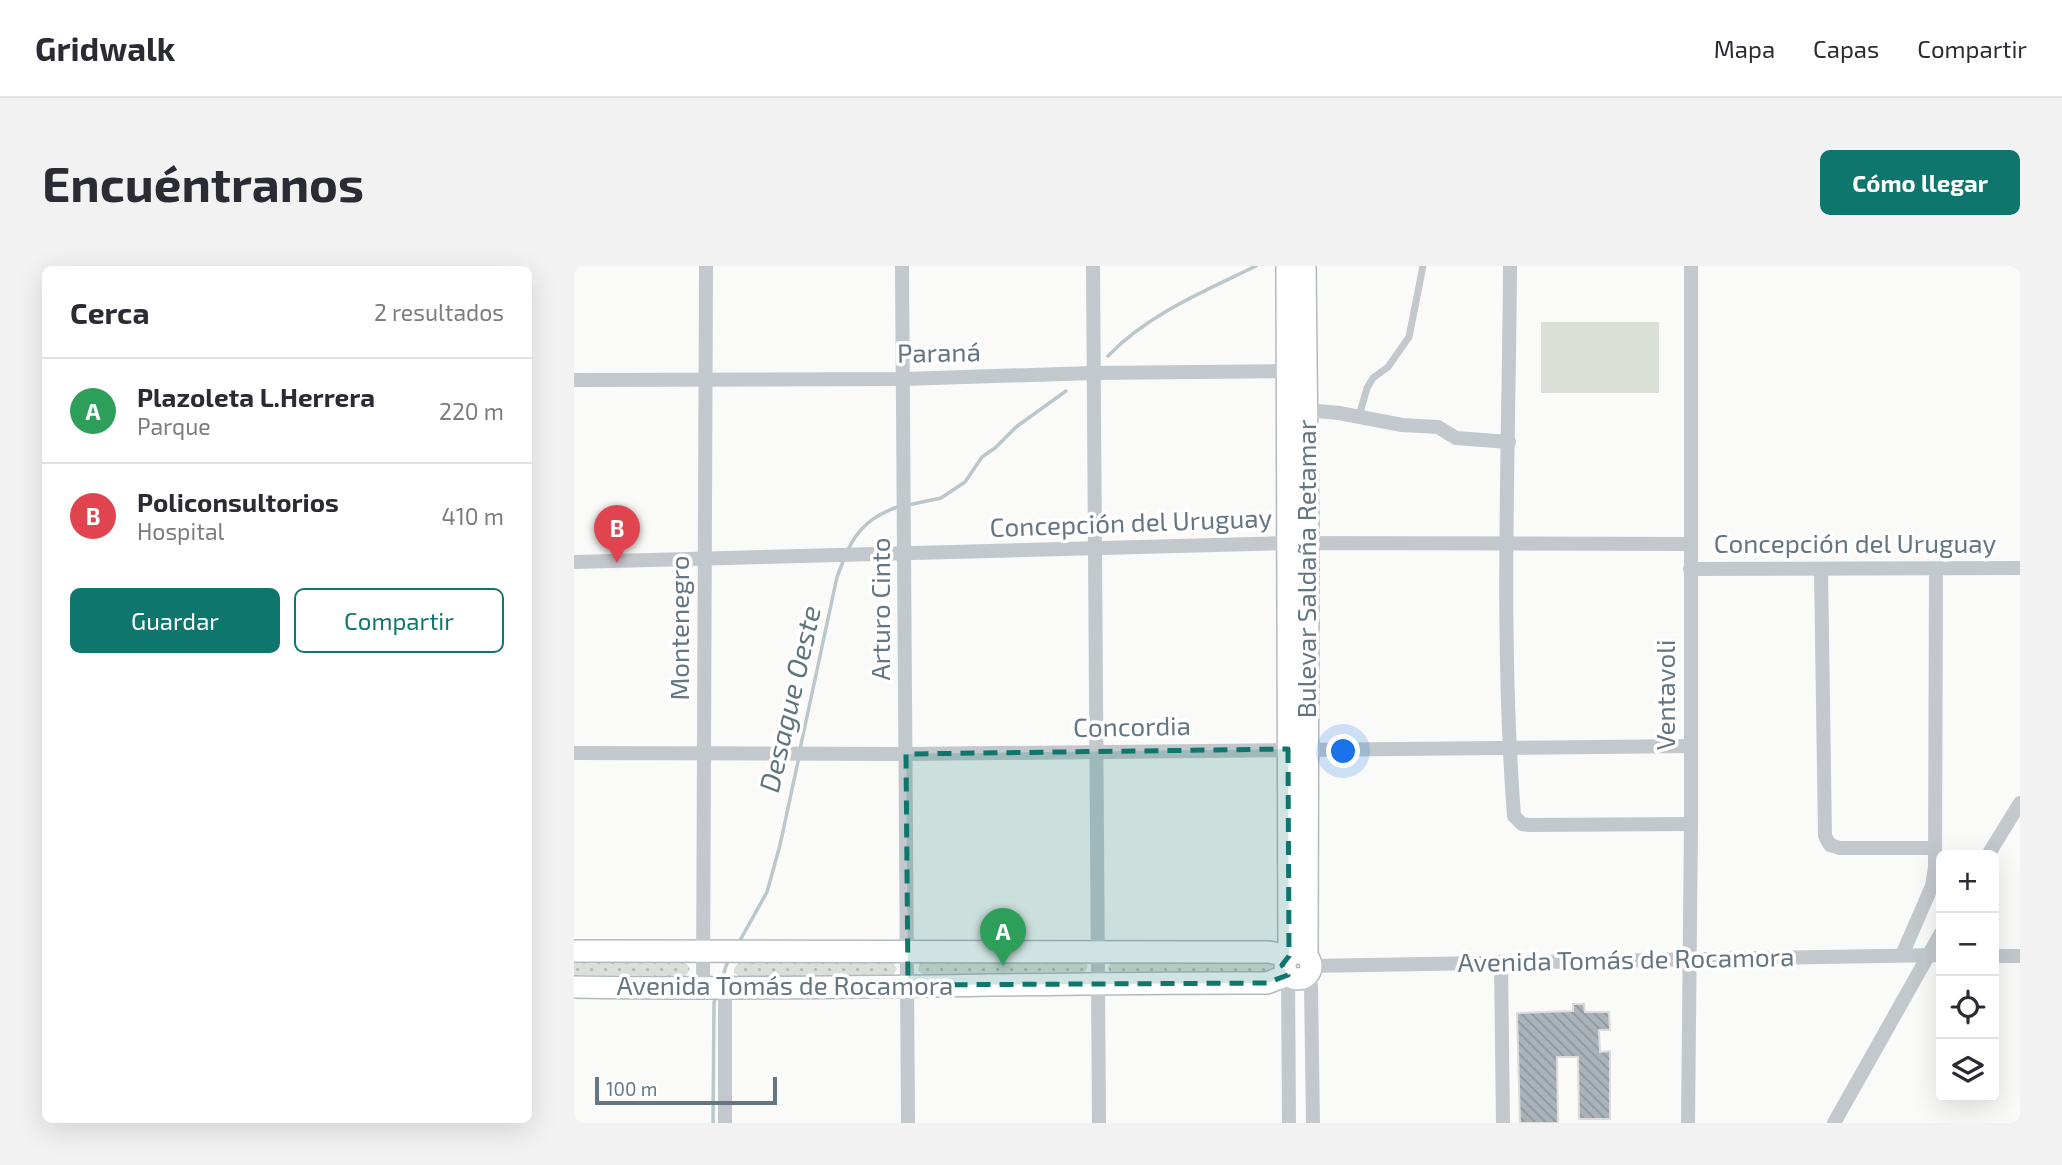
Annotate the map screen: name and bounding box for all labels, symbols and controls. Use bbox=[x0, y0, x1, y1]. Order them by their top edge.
text: Gridwalk bbox=[35, 28, 175, 68]
text: Mapa bbox=[1714, 34, 1775, 63]
text: Capas bbox=[1813, 34, 1879, 63]
text: Compartir bbox=[1917, 34, 2027, 63]
button: Cómo llegar bbox=[1820, 150, 2020, 215]
text: Encuéntranos bbox=[42, 153, 364, 212]
text: Cerca bbox=[70, 294, 150, 330]
text: 2 resultados bbox=[374, 298, 504, 326]
street label: Paraná bbox=[897, 335, 981, 368]
text: Plazoleta L.Herrera bbox=[137, 381, 375, 412]
text: A bbox=[85, 397, 101, 425]
text: 220 m bbox=[439, 397, 504, 425]
text: Parque bbox=[137, 412, 211, 440]
street label: Bulevar Saldaña Retamar bbox=[1290, 420, 1321, 718]
text: Policonsultorios bbox=[137, 486, 339, 517]
street label: Concepción del Uruguay bbox=[989, 501, 1273, 542]
text: B bbox=[86, 502, 100, 530]
text: 410 m bbox=[442, 502, 504, 530]
pin: B bbox=[594, 505, 640, 563]
text: Hospital bbox=[137, 517, 224, 545]
street label: Concepción del Uruguay bbox=[1714, 527, 1997, 558]
street label: Arturo Cinto bbox=[864, 537, 895, 681]
street label: Montenegro bbox=[663, 556, 694, 700]
button: Guardar bbox=[70, 588, 280, 653]
button: Compartir bbox=[294, 588, 504, 653]
water label: Desague Oeste bbox=[751, 602, 827, 795]
street label: Ventavoli bbox=[1649, 640, 1680, 750]
street label: Concordia bbox=[1073, 709, 1191, 742]
your location bbox=[1326, 734, 1360, 768]
map controls bbox=[1936, 850, 1999, 1102]
button: + bbox=[1936, 850, 1999, 913]
pin: A bbox=[980, 908, 1026, 966]
button: − bbox=[1936, 913, 1999, 976]
street label: Avenida Tomás de Rocamora bbox=[1457, 940, 1795, 977]
street label: Avenida Tomás de Rocamora bbox=[617, 969, 953, 1000]
button: locate bbox=[1936, 976, 1999, 1039]
button: layers bbox=[1936, 1039, 1999, 1102]
scale bar bbox=[595, 1074, 777, 1106]
text: 100 m bbox=[606, 1077, 657, 1100]

